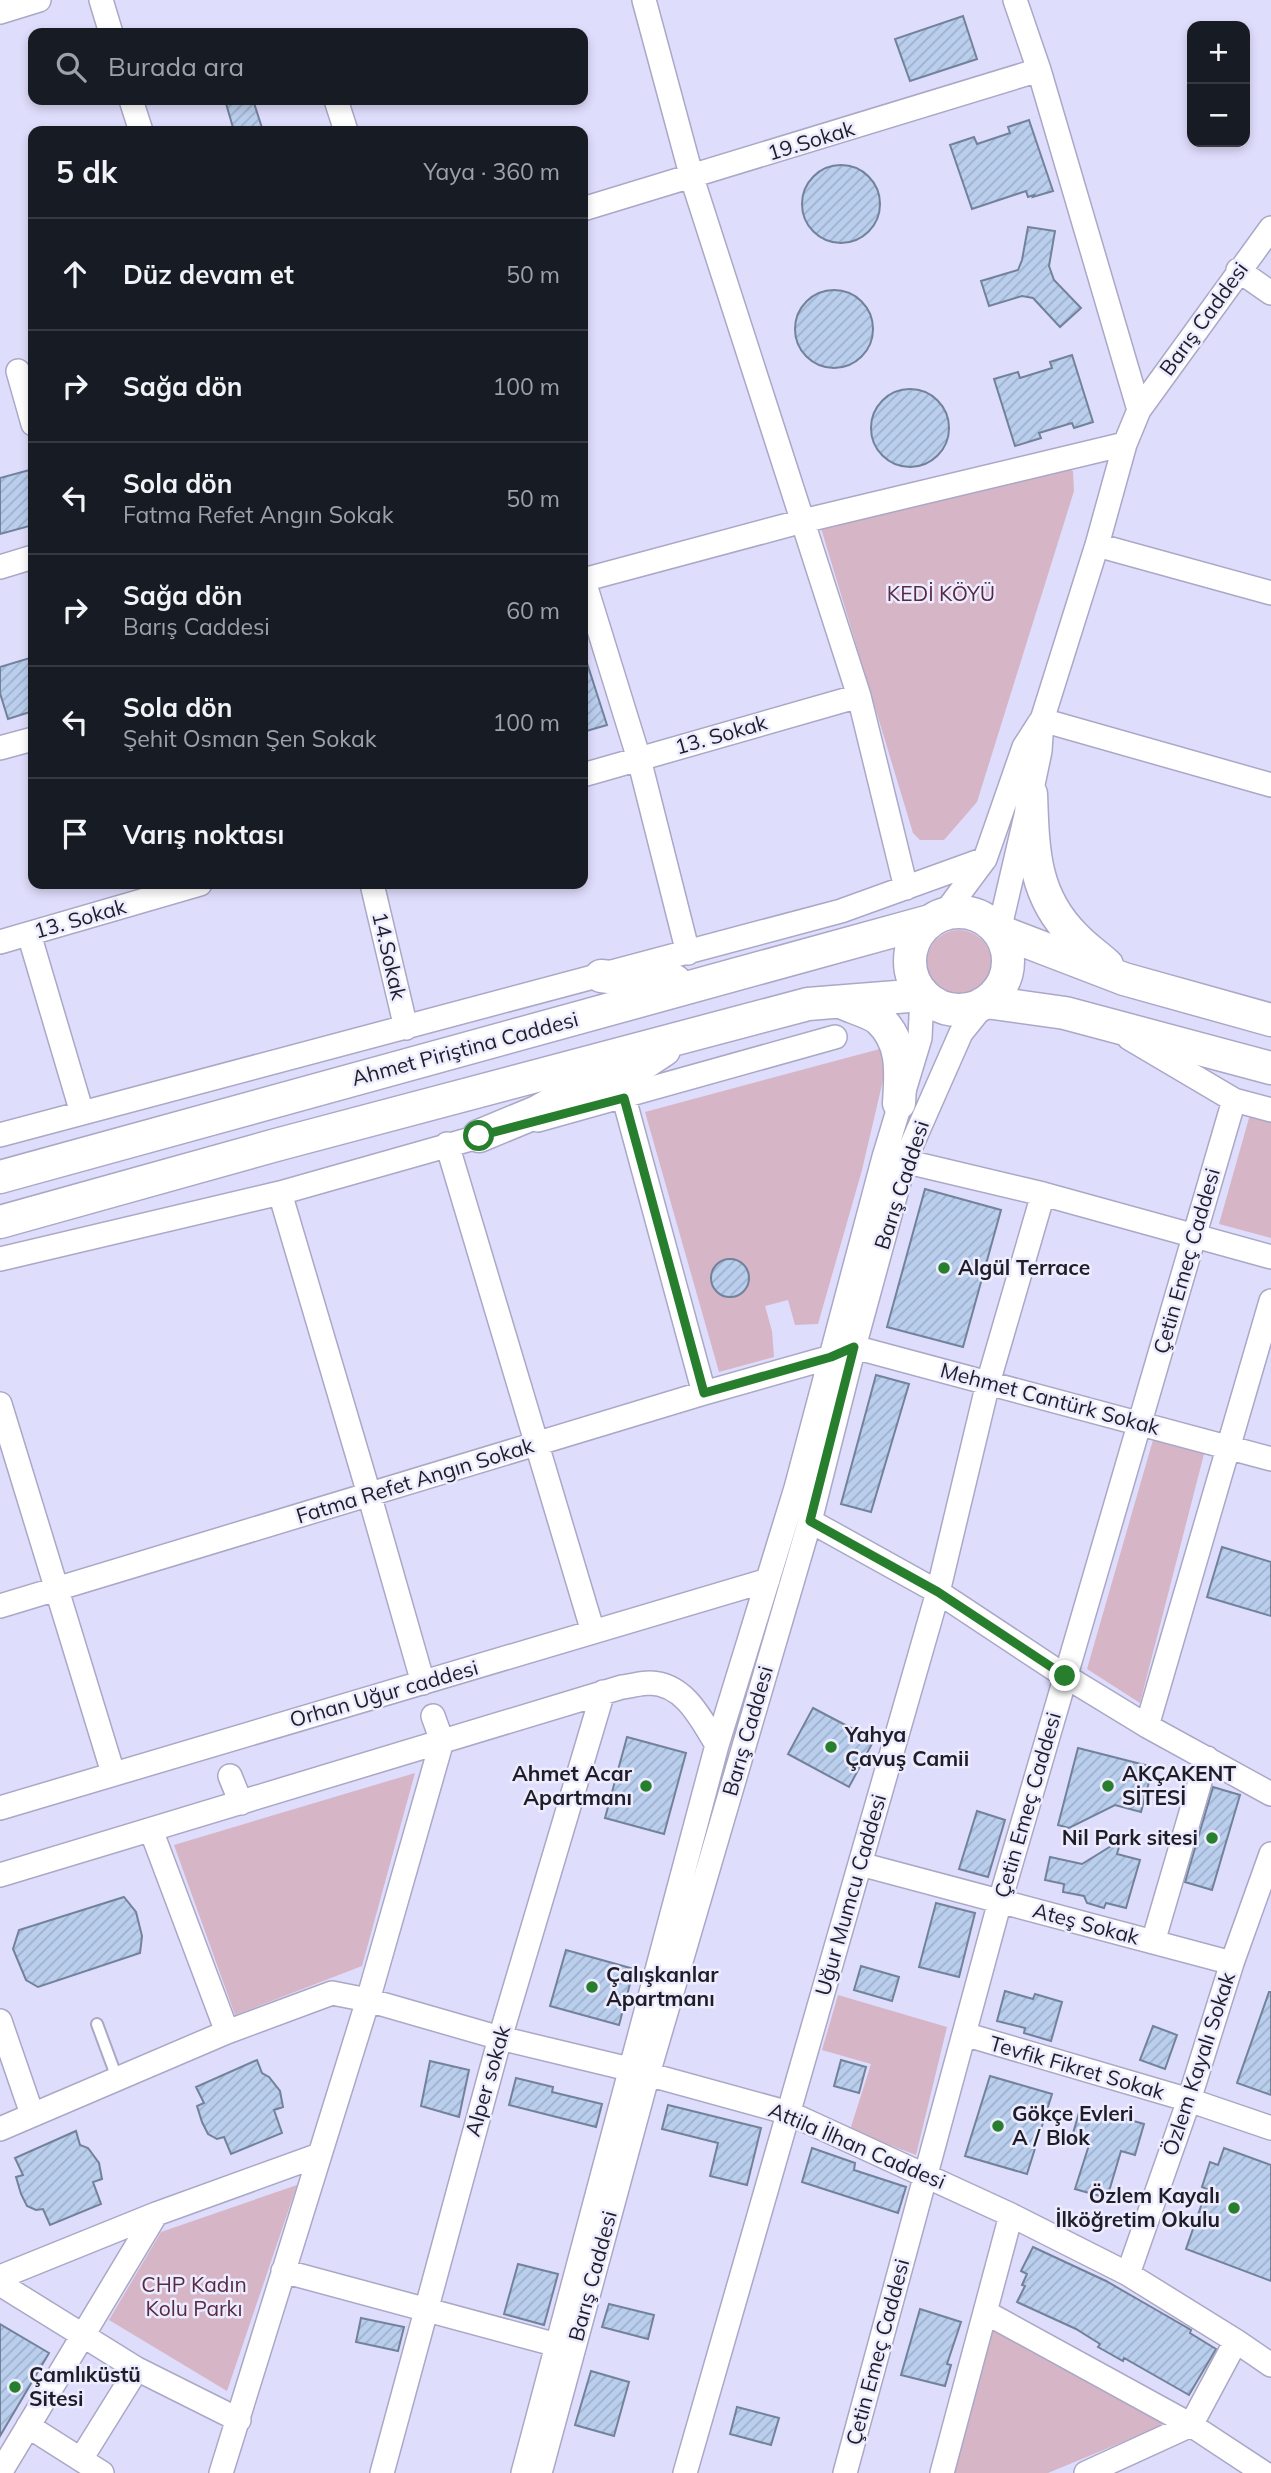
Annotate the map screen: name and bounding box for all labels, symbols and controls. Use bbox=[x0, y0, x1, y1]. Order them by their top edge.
map controls bbox=[1187, 21, 1250, 147]
button: + bbox=[1187, 21, 1250, 84]
search box bbox=[28, 28, 588, 105]
icon: search bbox=[52, 48, 90, 86]
text: Burada ara bbox=[108, 50, 244, 83]
button: − bbox=[1187, 84, 1250, 147]
street label: 19.Sokak bbox=[764, 114, 857, 166]
text: 5 dk bbox=[56, 153, 117, 191]
text: Yaya · 360 m bbox=[423, 157, 560, 186]
icon: ahead bbox=[56, 255, 94, 293]
street label: Barış Caddesi bbox=[1153, 257, 1253, 380]
text: Düz devam et bbox=[123, 258, 294, 291]
text: 50 m bbox=[506, 260, 560, 289]
icon: right bbox=[56, 367, 94, 405]
text: Sağa dön bbox=[123, 370, 243, 403]
text: 100 m bbox=[492, 372, 560, 401]
text: Sola dön bbox=[123, 467, 232, 500]
icon: left bbox=[56, 479, 94, 517]
text: 50 m bbox=[506, 484, 560, 513]
text: Fatma Refet Angın Sokak bbox=[123, 500, 394, 529]
text: Sağa dön bbox=[123, 579, 243, 612]
park label: KEDİ KÖYÜ bbox=[887, 580, 995, 606]
icon: right bbox=[56, 591, 94, 629]
text: 60 m bbox=[506, 596, 560, 625]
text: Barış Caddesi bbox=[123, 612, 270, 641]
text: Sola dön bbox=[123, 691, 232, 724]
icon: left bbox=[56, 703, 94, 741]
text: 100 m bbox=[492, 708, 560, 737]
street label: 13. Sokak bbox=[672, 708, 770, 760]
text: Şehit Osman Şen Sokak bbox=[123, 724, 377, 753]
icon: arrive bbox=[56, 815, 94, 853]
text: Varış noktası bbox=[123, 818, 284, 851]
street label: 13. Sokak bbox=[31, 892, 129, 944]
street label: 14.Sokak bbox=[367, 909, 413, 1002]
street label: Ahmet Piriştina Caddesi bbox=[349, 1005, 581, 1091]
street label: Barış Caddesi bbox=[868, 1117, 934, 1252]
route start bbox=[463, 1120, 494, 1151]
street label: Çetin Emeç Caddesi bbox=[1147, 1165, 1225, 1357]
place label: Algül Terrace bbox=[958, 1254, 1090, 1280]
marker: Algül Terrace bbox=[936, 1260, 952, 1276]
street label: Mehmet Cantürk Sokak bbox=[938, 1356, 1163, 1440]
street label: Fatma Refet Angın Sokak bbox=[293, 1431, 537, 1529]
street label: Orhan Uğur caddesi bbox=[287, 1654, 481, 1732]
route end bbox=[1049, 1660, 1080, 1691]
street label: Barış Caddesi bbox=[716, 1663, 778, 1799]
street label: Çetin Emeç Caddesi bbox=[988, 1709, 1066, 1901]
place label: Yahya Çavuş Camii bbox=[844, 1721, 969, 1771]
marker: Yahya Çavuş Camii bbox=[823, 1739, 839, 1755]
place label: Ahmet Acar Apartmanı bbox=[512, 1760, 633, 1810]
place label: AKÇAKENT SİTESİ bbox=[1122, 1760, 1236, 1810]
marker: Ahmet Acar Apartmanı bbox=[638, 1778, 654, 1794]
marker: AKÇAKENT SİTESİ bbox=[1100, 1778, 1116, 1794]
street label: Uğur Mumcu Caddesi bbox=[809, 1791, 891, 1998]
place label: Nil Park sitesi bbox=[1062, 1824, 1198, 1850]
marker: Nil Park sitesi bbox=[1204, 1830, 1220, 1846]
street label: Ateş Sokak bbox=[1030, 1896, 1142, 1950]
place label: Çalışkanlar Apartmanı bbox=[606, 1961, 719, 2011]
street label: Özlem Kayalı Sokak bbox=[1156, 1968, 1240, 2159]
marker: Çalışkanlar Apartmanı bbox=[584, 1979, 600, 1995]
street label: Alper sokak bbox=[459, 2022, 515, 2139]
street label: Tevfik Fikret Sokak bbox=[987, 2030, 1168, 2105]
street label: Attila İlhan Caddesi bbox=[765, 2096, 950, 2194]
place label: Gökçe Evleri A / Blok bbox=[1012, 2100, 1133, 2150]
marker: Gökçe Evleri A / Blok bbox=[990, 2118, 1006, 2134]
place label: Özlem Kayalı İlköğretim Okulu bbox=[1055, 2182, 1220, 2232]
marker: Özlem Kayalı İlköğretim Okulu bbox=[1226, 2200, 1242, 2216]
street label: Barış Caddesi bbox=[562, 2208, 622, 2344]
street label: Çetin Emeç Caddesi bbox=[840, 2256, 914, 2448]
park label: CHP Kadın Kolu Parkı bbox=[141, 2271, 247, 2321]
place label: Çamlıküstü Sitesi bbox=[29, 2361, 141, 2411]
marker: Çamlıküstü Sitesi bbox=[7, 2379, 23, 2395]

